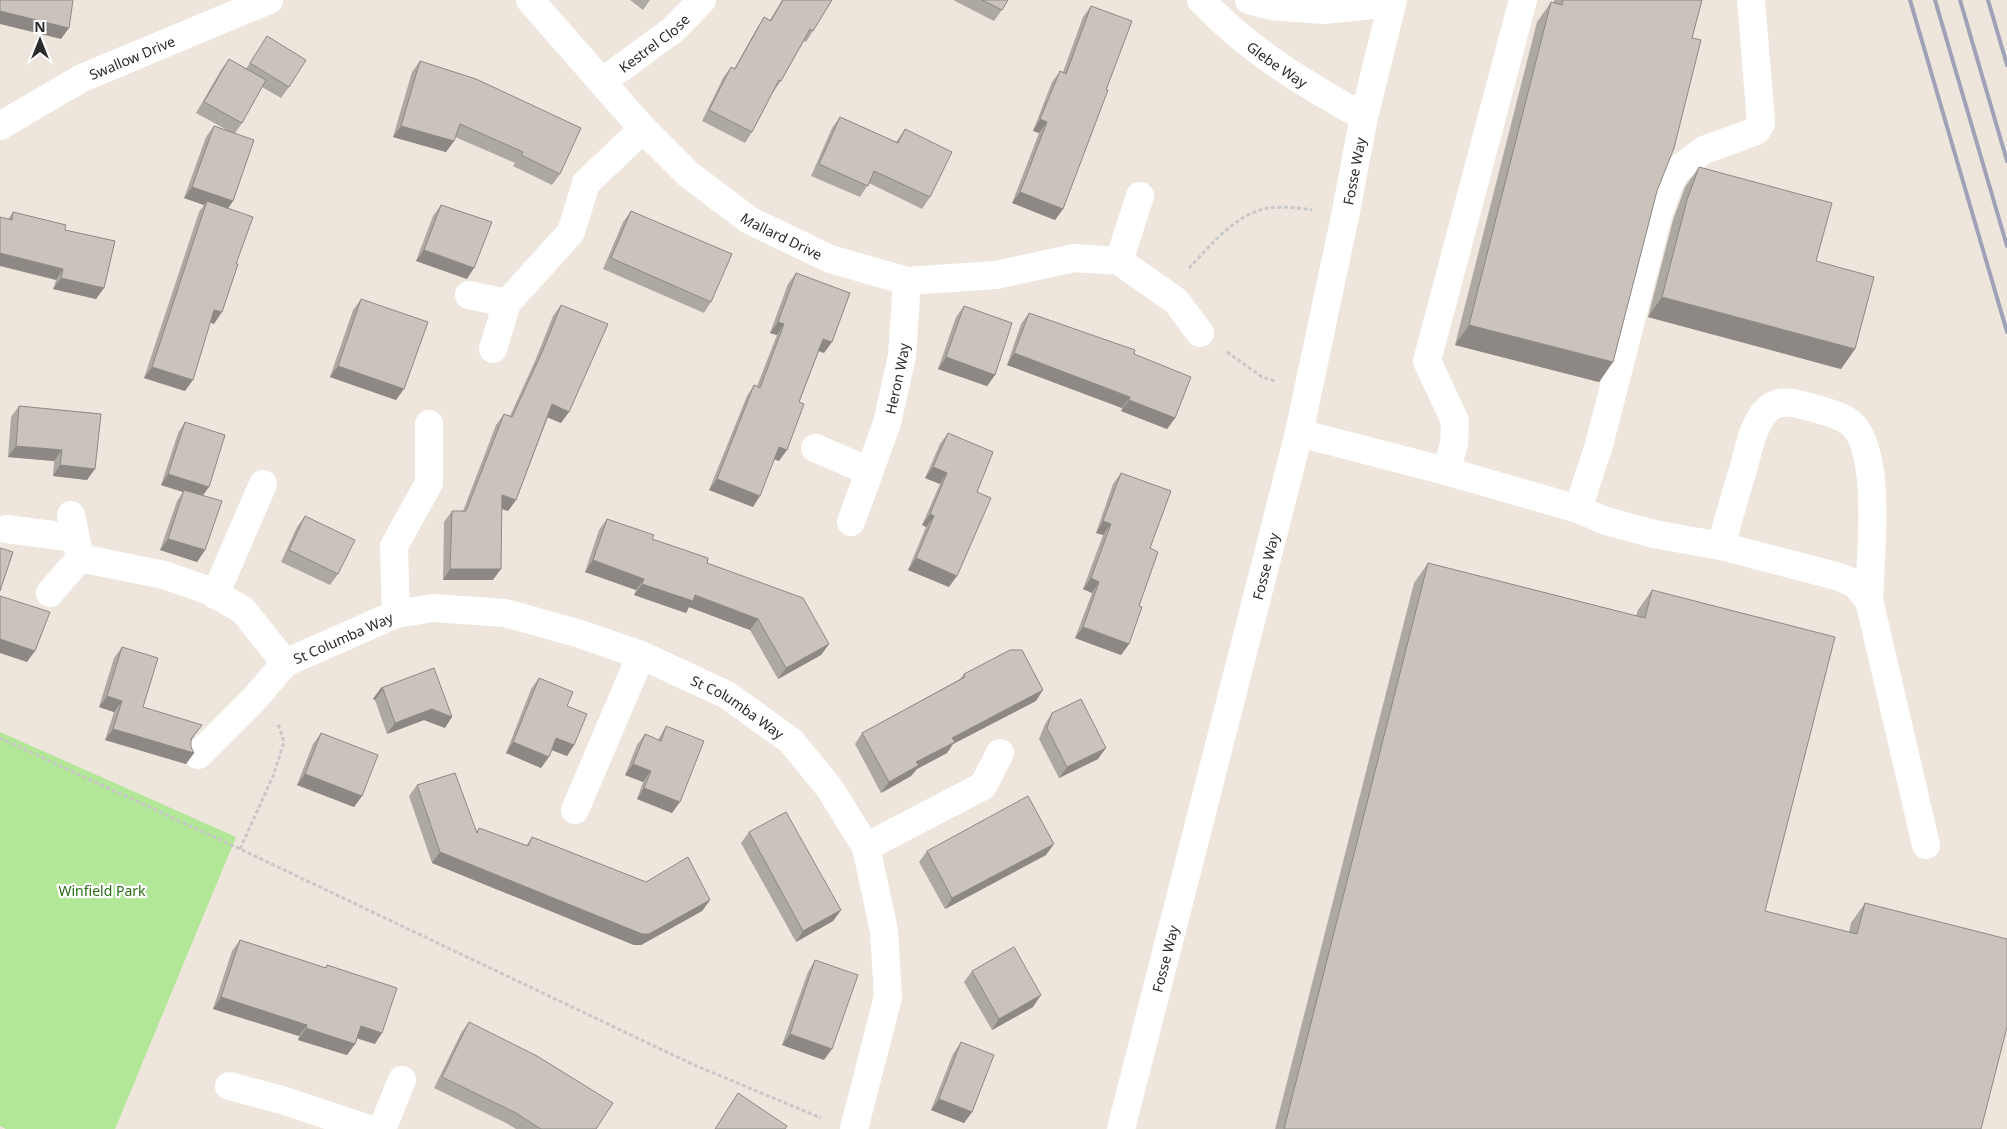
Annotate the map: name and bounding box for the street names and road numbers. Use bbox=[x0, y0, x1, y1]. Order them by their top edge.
street label: Kestrel Close bbox=[615, 9, 693, 76]
street label: Swallow Drive bbox=[86, 31, 178, 84]
street label: Glebe Way bbox=[1243, 36, 1312, 92]
street label: Fosse Way bbox=[1338, 135, 1370, 206]
street label: Mallard Drive bbox=[737, 208, 826, 264]
street label: Heron Way bbox=[880, 341, 912, 416]
street label: Fosse Way bbox=[1247, 530, 1283, 602]
street label: St Columba Way bbox=[290, 607, 396, 668]
street label: St Columba Way bbox=[688, 670, 789, 743]
street label: Fosse Way bbox=[1147, 922, 1183, 994]

